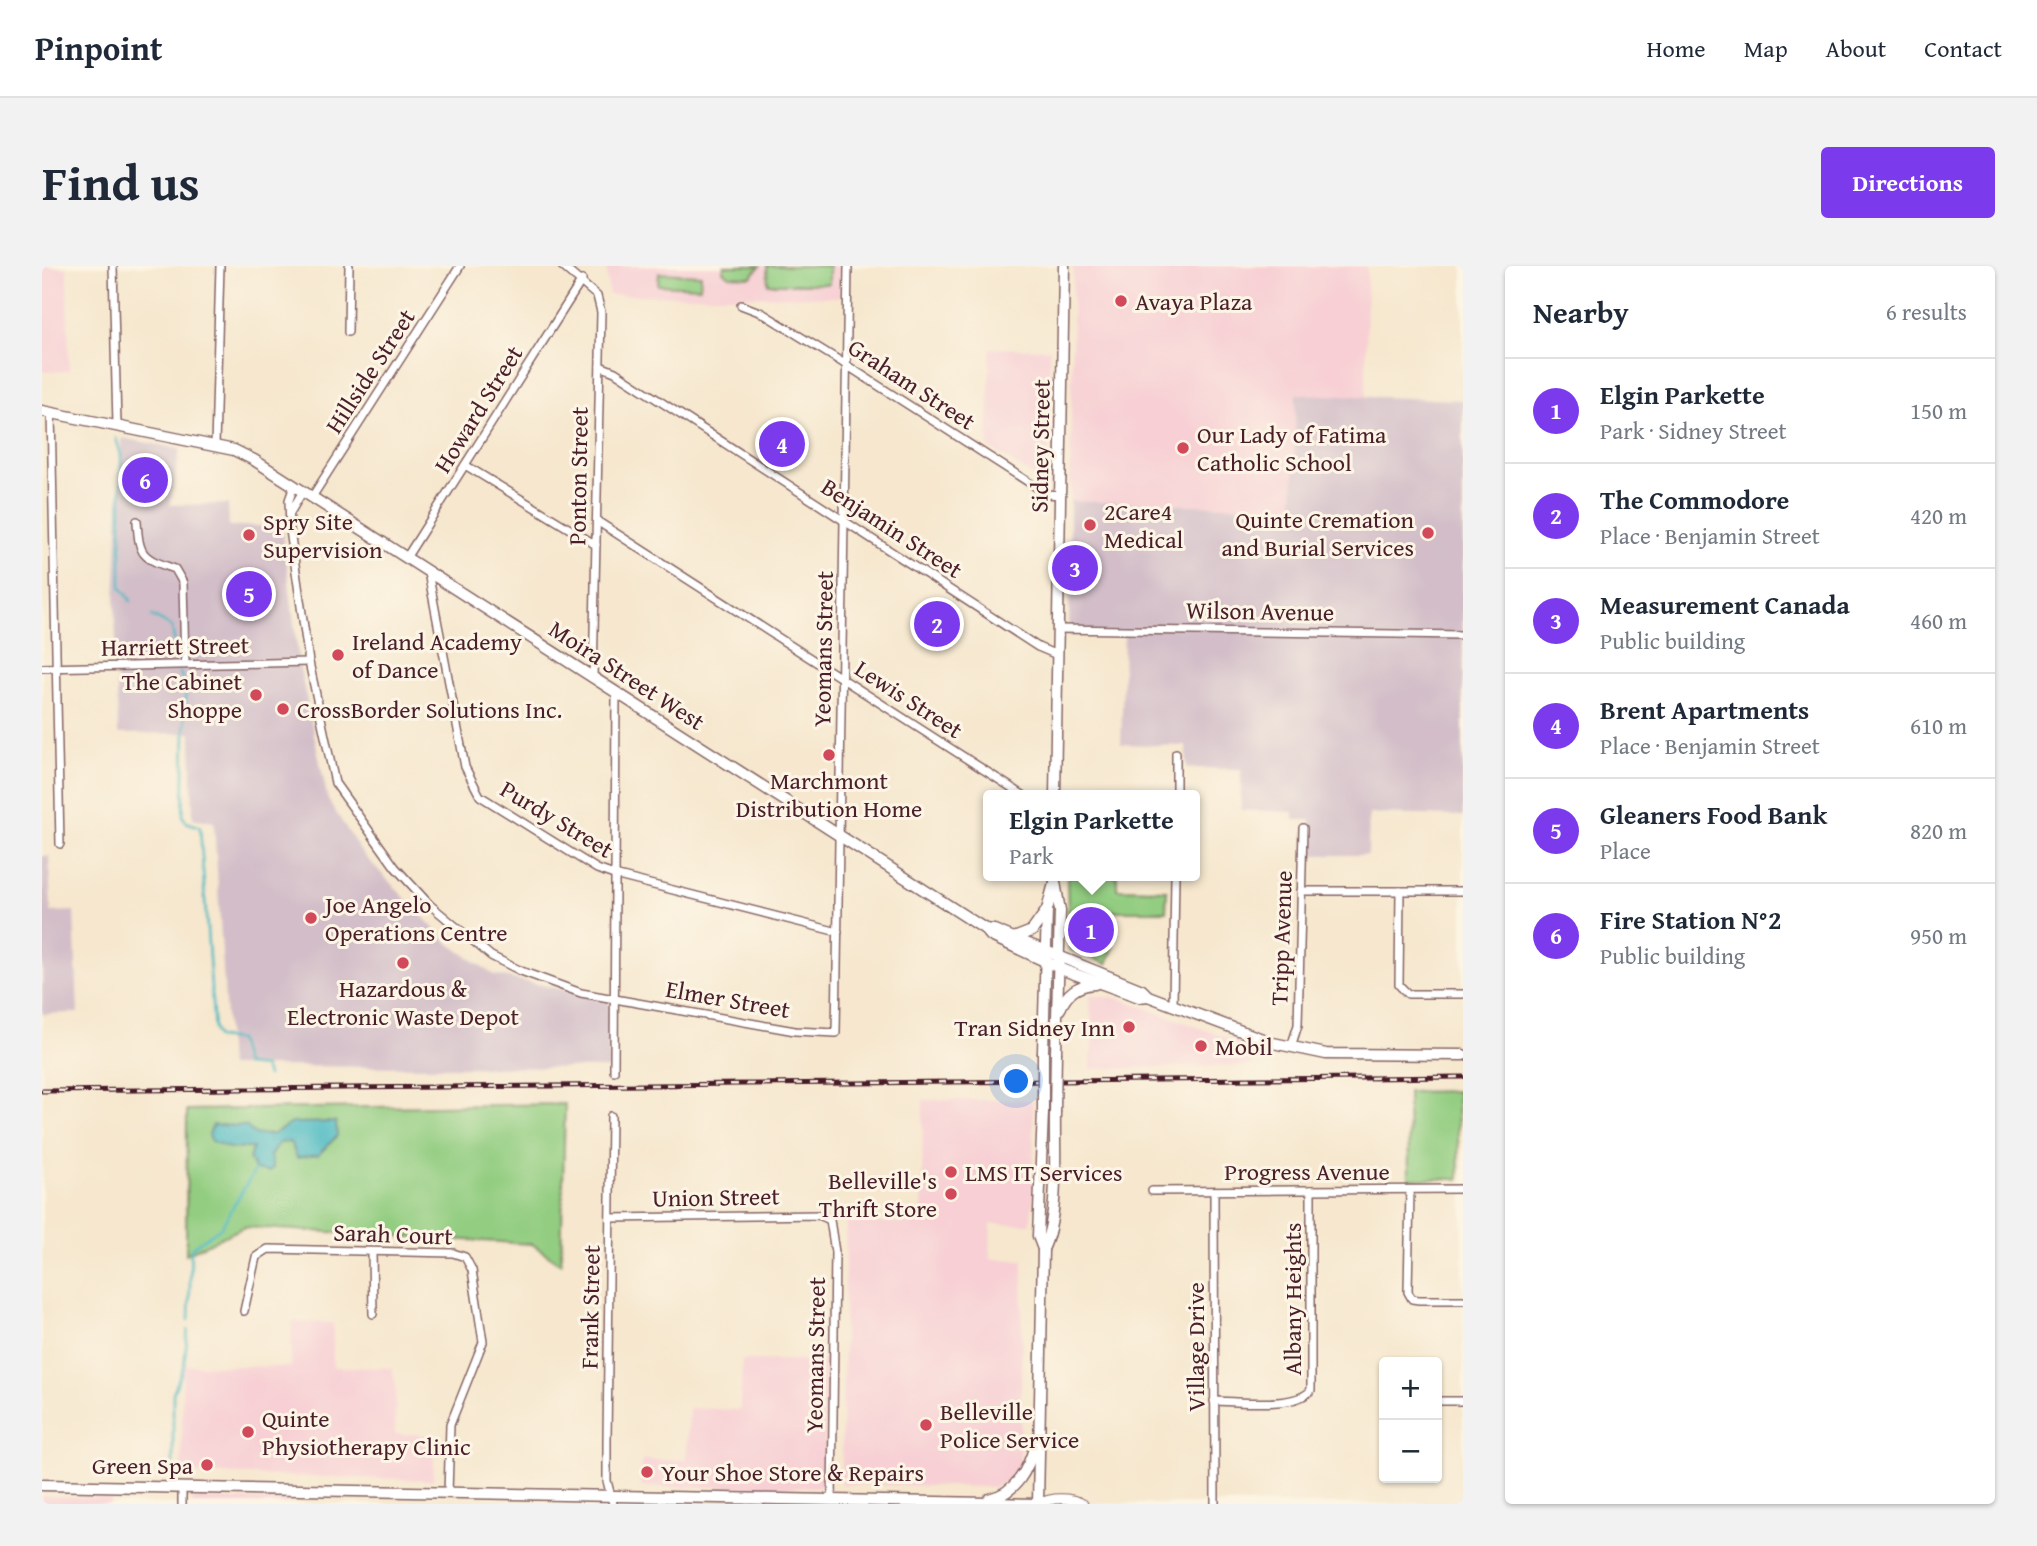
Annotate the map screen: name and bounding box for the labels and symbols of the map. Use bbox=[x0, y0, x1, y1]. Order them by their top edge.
place label: Avaya Plaza bbox=[1135, 284, 1253, 319]
marker: Avaya Plaza bbox=[1113, 293, 1129, 309]
street label: Hillside Street bbox=[317, 301, 424, 440]
street label: Graham Street bbox=[841, 330, 983, 439]
street label: Howard Street bbox=[425, 338, 531, 479]
street label: Sidney Street bbox=[1021, 378, 1059, 513]
street label: Ponton Street bbox=[559, 406, 597, 546]
place label: Our Lady of Fatima Catholic School bbox=[1197, 417, 1387, 480]
pin: 4 bbox=[759, 418, 805, 470]
marker: Our Lady of Fatima Catholic School bbox=[1175, 440, 1191, 456]
pin: 6 bbox=[122, 454, 168, 506]
street label: Benjamin Street bbox=[815, 469, 970, 587]
place label: 2Care4 Medical bbox=[1104, 494, 1183, 557]
place label: Quinte Cremation and Burial Services bbox=[1222, 502, 1415, 565]
place label: Spry Site Supervision bbox=[263, 504, 383, 567]
marker: 2Care4 Medical bbox=[1082, 517, 1098, 533]
marker: Quinte Cremation and Burial Services bbox=[1420, 525, 1436, 541]
marker: Spry Site Supervision bbox=[241, 527, 257, 543]
pin: 3 bbox=[1052, 542, 1098, 594]
pin: 5 bbox=[226, 568, 272, 620]
street label: Yeomans Street bbox=[804, 570, 842, 728]
street label: Wilson Avenue bbox=[1186, 592, 1334, 630]
pin: 2 bbox=[914, 598, 960, 650]
street label: Moira Street West bbox=[542, 611, 712, 739]
place label: Ireland Academy of Dance bbox=[352, 624, 522, 687]
street label: Harriett Street bbox=[101, 627, 250, 665]
marker: Ireland Academy of Dance bbox=[330, 647, 346, 663]
street label: Lewis Street bbox=[848, 651, 970, 747]
place label: The Cabinet Shoppe bbox=[122, 664, 243, 727]
marker: The Cabinet Shoppe bbox=[248, 687, 264, 703]
place label: CrossBorder Solutions Inc. bbox=[297, 692, 562, 727]
marker: CrossBorder Solutions Inc. bbox=[275, 701, 291, 717]
marker: Marchmont Distribution Home bbox=[821, 747, 837, 763]
place label: Marchmont Distribution Home bbox=[736, 763, 922, 826]
street label: Purdy Street bbox=[494, 771, 621, 867]
street label: Tripp Avenue bbox=[1261, 870, 1301, 1006]
place label: Joe Angelo Operations Centre bbox=[322, 887, 508, 950]
pin: 1 bbox=[1068, 904, 1114, 956]
marker: Joe Angelo Operations Centre bbox=[303, 910, 319, 926]
marker: Hazardous & Electronic Waste Depot bbox=[395, 955, 411, 971]
place label: Hazardous & Electronic Waste Depot bbox=[287, 971, 520, 1034]
street label: Elmer Street bbox=[663, 971, 793, 1027]
place label: Tran Sidney Inn bbox=[954, 1010, 1116, 1045]
marker: Tran Sidney Inn bbox=[1121, 1019, 1137, 1035]
place label: Mobil bbox=[1215, 1029, 1273, 1064]
marker: Mobil bbox=[1193, 1038, 1209, 1054]
your location bbox=[999, 1064, 1033, 1098]
street label: Progress Avenue bbox=[1224, 1154, 1390, 1189]
place label: LMS IT Services bbox=[965, 1155, 1123, 1190]
place label: Belleville's Thrift Store bbox=[819, 1163, 937, 1226]
marker: LMS IT Services bbox=[943, 1164, 959, 1180]
street label: Union Street bbox=[652, 1178, 781, 1216]
marker: Belleville's Thrift Store bbox=[943, 1186, 959, 1202]
street label: Sarah Court bbox=[333, 1214, 454, 1254]
street label: Albany Heights bbox=[1275, 1222, 1310, 1376]
street label: Frank Street bbox=[571, 1244, 609, 1369]
street label: Yeomans Street bbox=[796, 1276, 834, 1434]
street label: Village Drive bbox=[1178, 1282, 1213, 1412]
place label: Belleville Police Service bbox=[940, 1394, 1079, 1457]
place label: Quinte Physiotherapy Clinic bbox=[262, 1401, 471, 1464]
marker: Belleville Police Service bbox=[918, 1417, 934, 1433]
marker: Quinte Physiotherapy Clinic bbox=[240, 1424, 256, 1440]
place label: Green Spa bbox=[92, 1448, 194, 1483]
place label: Your Shoe Store & Repairs bbox=[661, 1455, 924, 1490]
marker: Green Spa bbox=[199, 1457, 215, 1473]
marker: Your Shoe Store & Repairs bbox=[639, 1464, 655, 1480]

